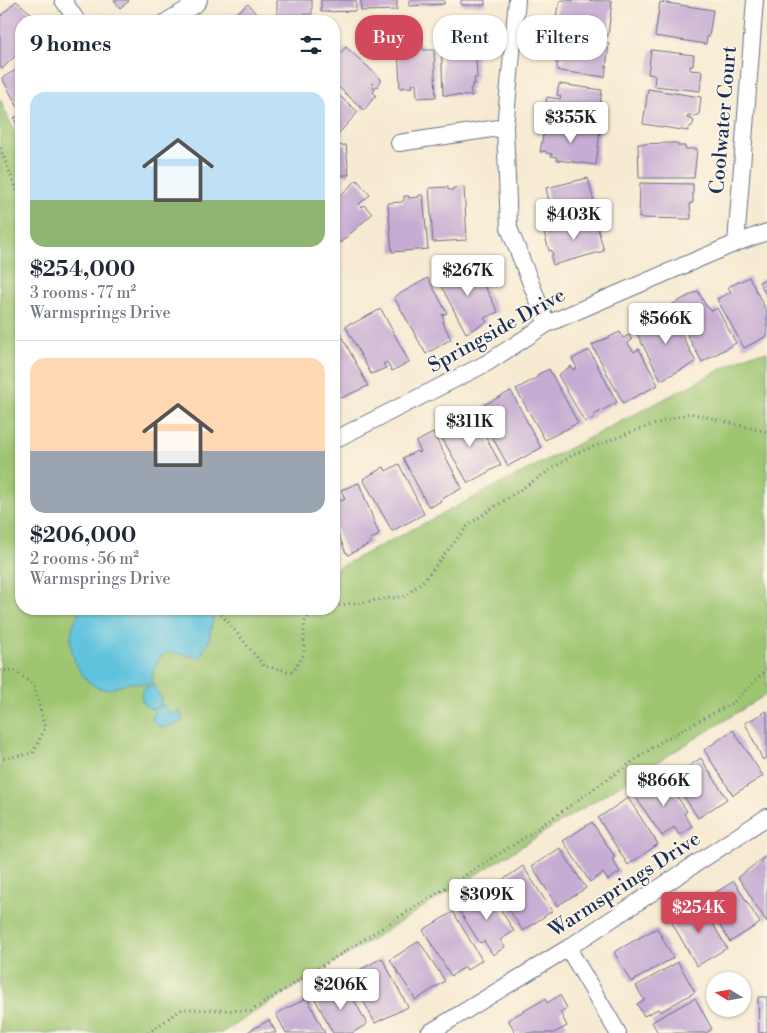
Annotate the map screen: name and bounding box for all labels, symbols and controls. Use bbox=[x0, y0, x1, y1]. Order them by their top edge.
chip: Buy bbox=[355, 15, 423, 60]
chip: Rent bbox=[433, 15, 507, 60]
chip: Filters bbox=[517, 15, 607, 60]
icon: filters bbox=[297, 31, 325, 59]
text: 9 homes bbox=[30, 32, 111, 58]
street label: Coolwater Court bbox=[705, 45, 743, 195]
pin: $355K bbox=[536, 102, 606, 144]
text: $355K bbox=[545, 108, 597, 128]
icon: home bbox=[133, 125, 223, 215]
pin: $403K bbox=[539, 198, 609, 241]
text: $403K bbox=[547, 205, 601, 225]
pin: $267K bbox=[433, 254, 503, 297]
text: $254,000 bbox=[30, 257, 135, 283]
text: $267K bbox=[442, 261, 494, 281]
text: 3 rooms · 77 m² bbox=[30, 283, 136, 303]
street label: Springside Drive bbox=[424, 283, 570, 379]
pin: $566K bbox=[631, 302, 701, 345]
text: Warmsprings Drive bbox=[30, 303, 170, 323]
text: $566K bbox=[640, 309, 692, 329]
icon: home bbox=[133, 390, 223, 480]
pin: $311K bbox=[435, 406, 505, 448]
text: $311K bbox=[446, 412, 494, 432]
text: $206,000 bbox=[30, 523, 136, 549]
text: 2 rooms · 56 m² bbox=[30, 549, 139, 569]
text: Warmsprings Drive bbox=[30, 569, 170, 589]
pin: $866K bbox=[629, 764, 699, 807]
text: $866K bbox=[638, 771, 690, 791]
street label: Warmsprings Drive bbox=[544, 827, 705, 944]
pin: $309K bbox=[452, 878, 522, 921]
text: $309K bbox=[460, 885, 514, 905]
pin: $254K bbox=[664, 892, 734, 934]
text: $254K bbox=[672, 898, 726, 918]
pin: $206K bbox=[306, 968, 376, 1011]
north arrow bbox=[706, 972, 751, 1018]
map controls bbox=[706, 972, 751, 1017]
text: $206K bbox=[314, 975, 368, 995]

